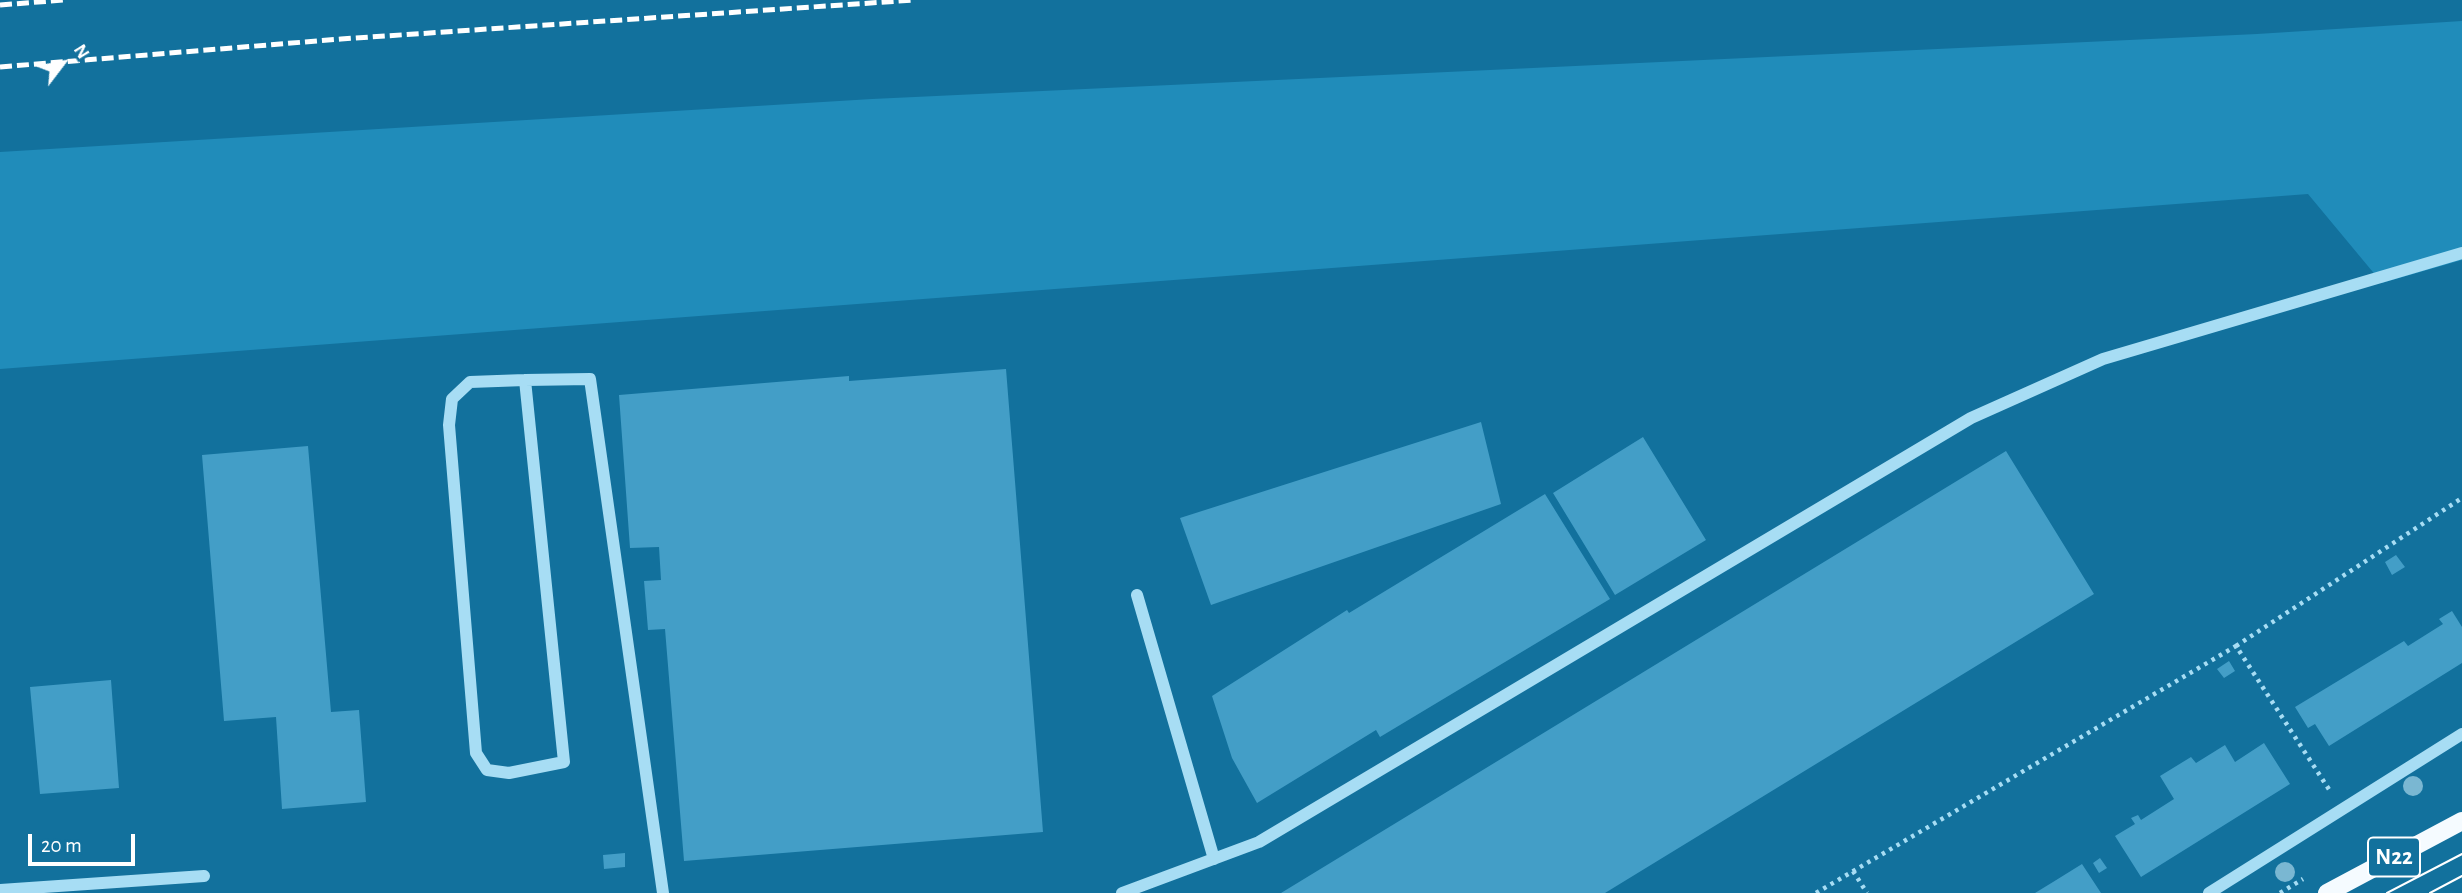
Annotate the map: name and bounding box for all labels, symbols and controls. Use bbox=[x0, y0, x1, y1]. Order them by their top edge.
north arrow bbox=[28, 28, 98, 98]
text: N bbox=[70, 41, 93, 62]
scale bar bbox=[32, 820, 138, 864]
text: 20 m bbox=[41, 835, 82, 856]
road number: N22 bbox=[2368, 838, 2420, 876]

